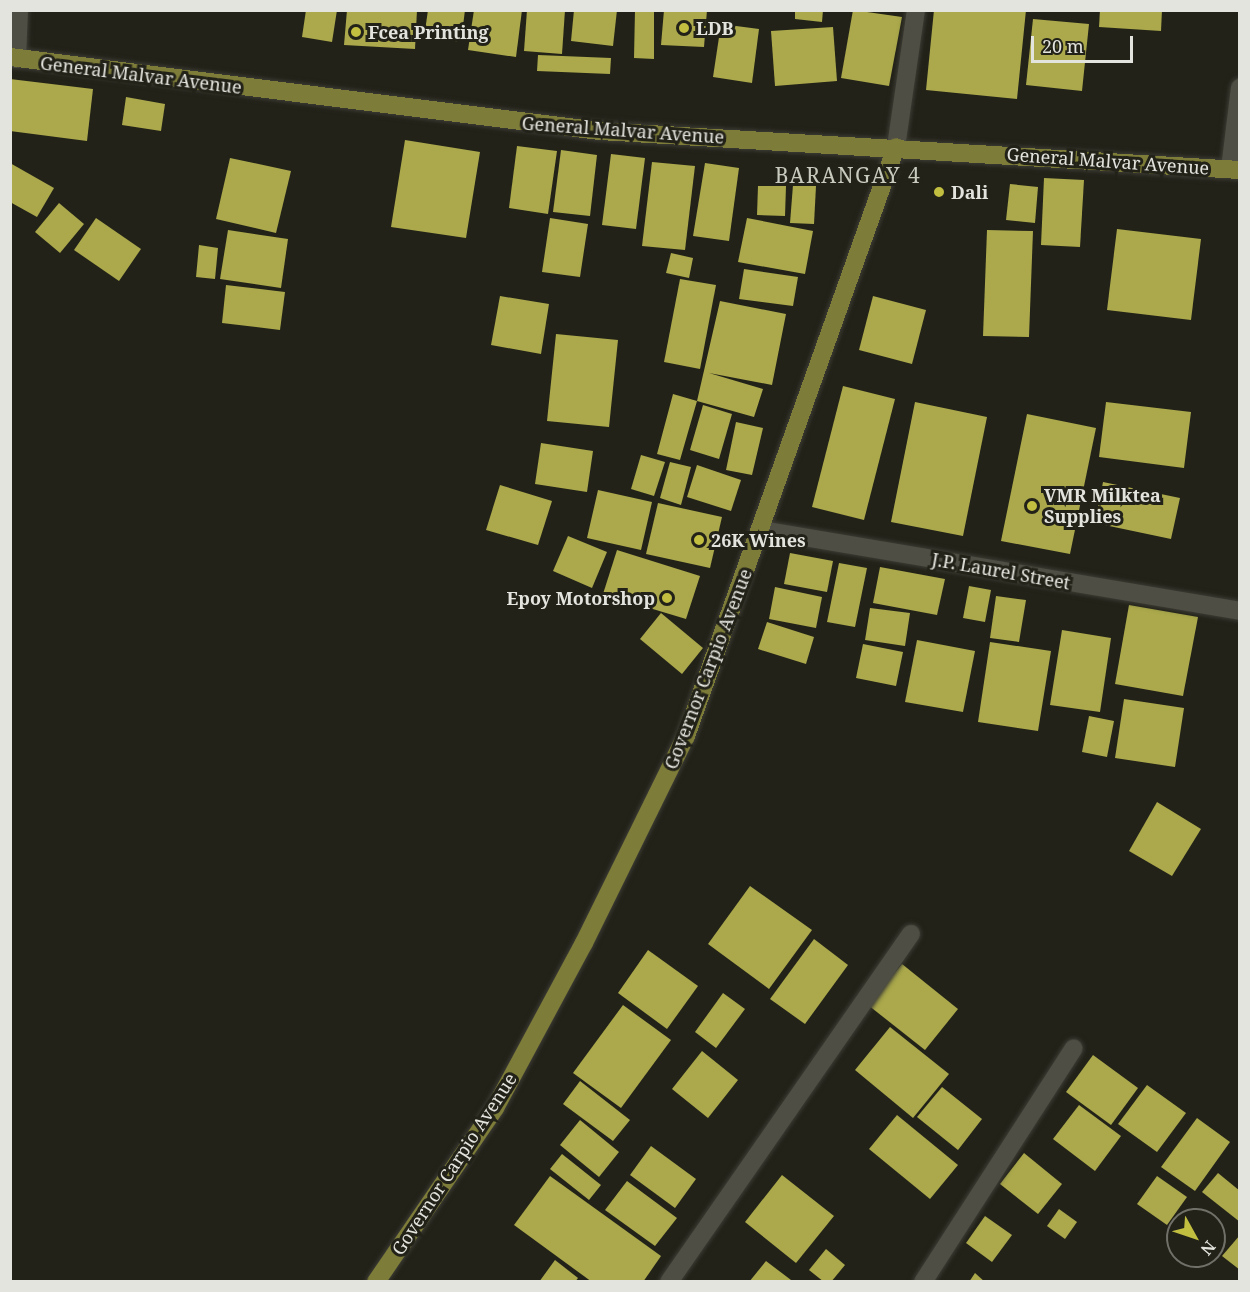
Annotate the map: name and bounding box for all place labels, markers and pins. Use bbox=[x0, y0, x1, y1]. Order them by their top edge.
place label: LDB bbox=[696, 17, 734, 39]
place label: Fcea Printing bbox=[368, 21, 489, 43]
marker: LDB bbox=[677, 21, 691, 35]
marker: Fcea Printing bbox=[349, 25, 363, 39]
place label: Dali bbox=[951, 181, 988, 203]
marker: Dali bbox=[932, 185, 946, 199]
place label: VMR Milktea Supplies bbox=[1044, 485, 1161, 528]
marker: VMR Milktea Supplies bbox=[1025, 499, 1039, 513]
place label: 26K Wines bbox=[711, 529, 806, 551]
marker: 26K Wines bbox=[692, 533, 706, 547]
place label: Epoy Motorshop bbox=[507, 587, 655, 609]
marker: Epoy Motorshop bbox=[660, 591, 674, 605]

